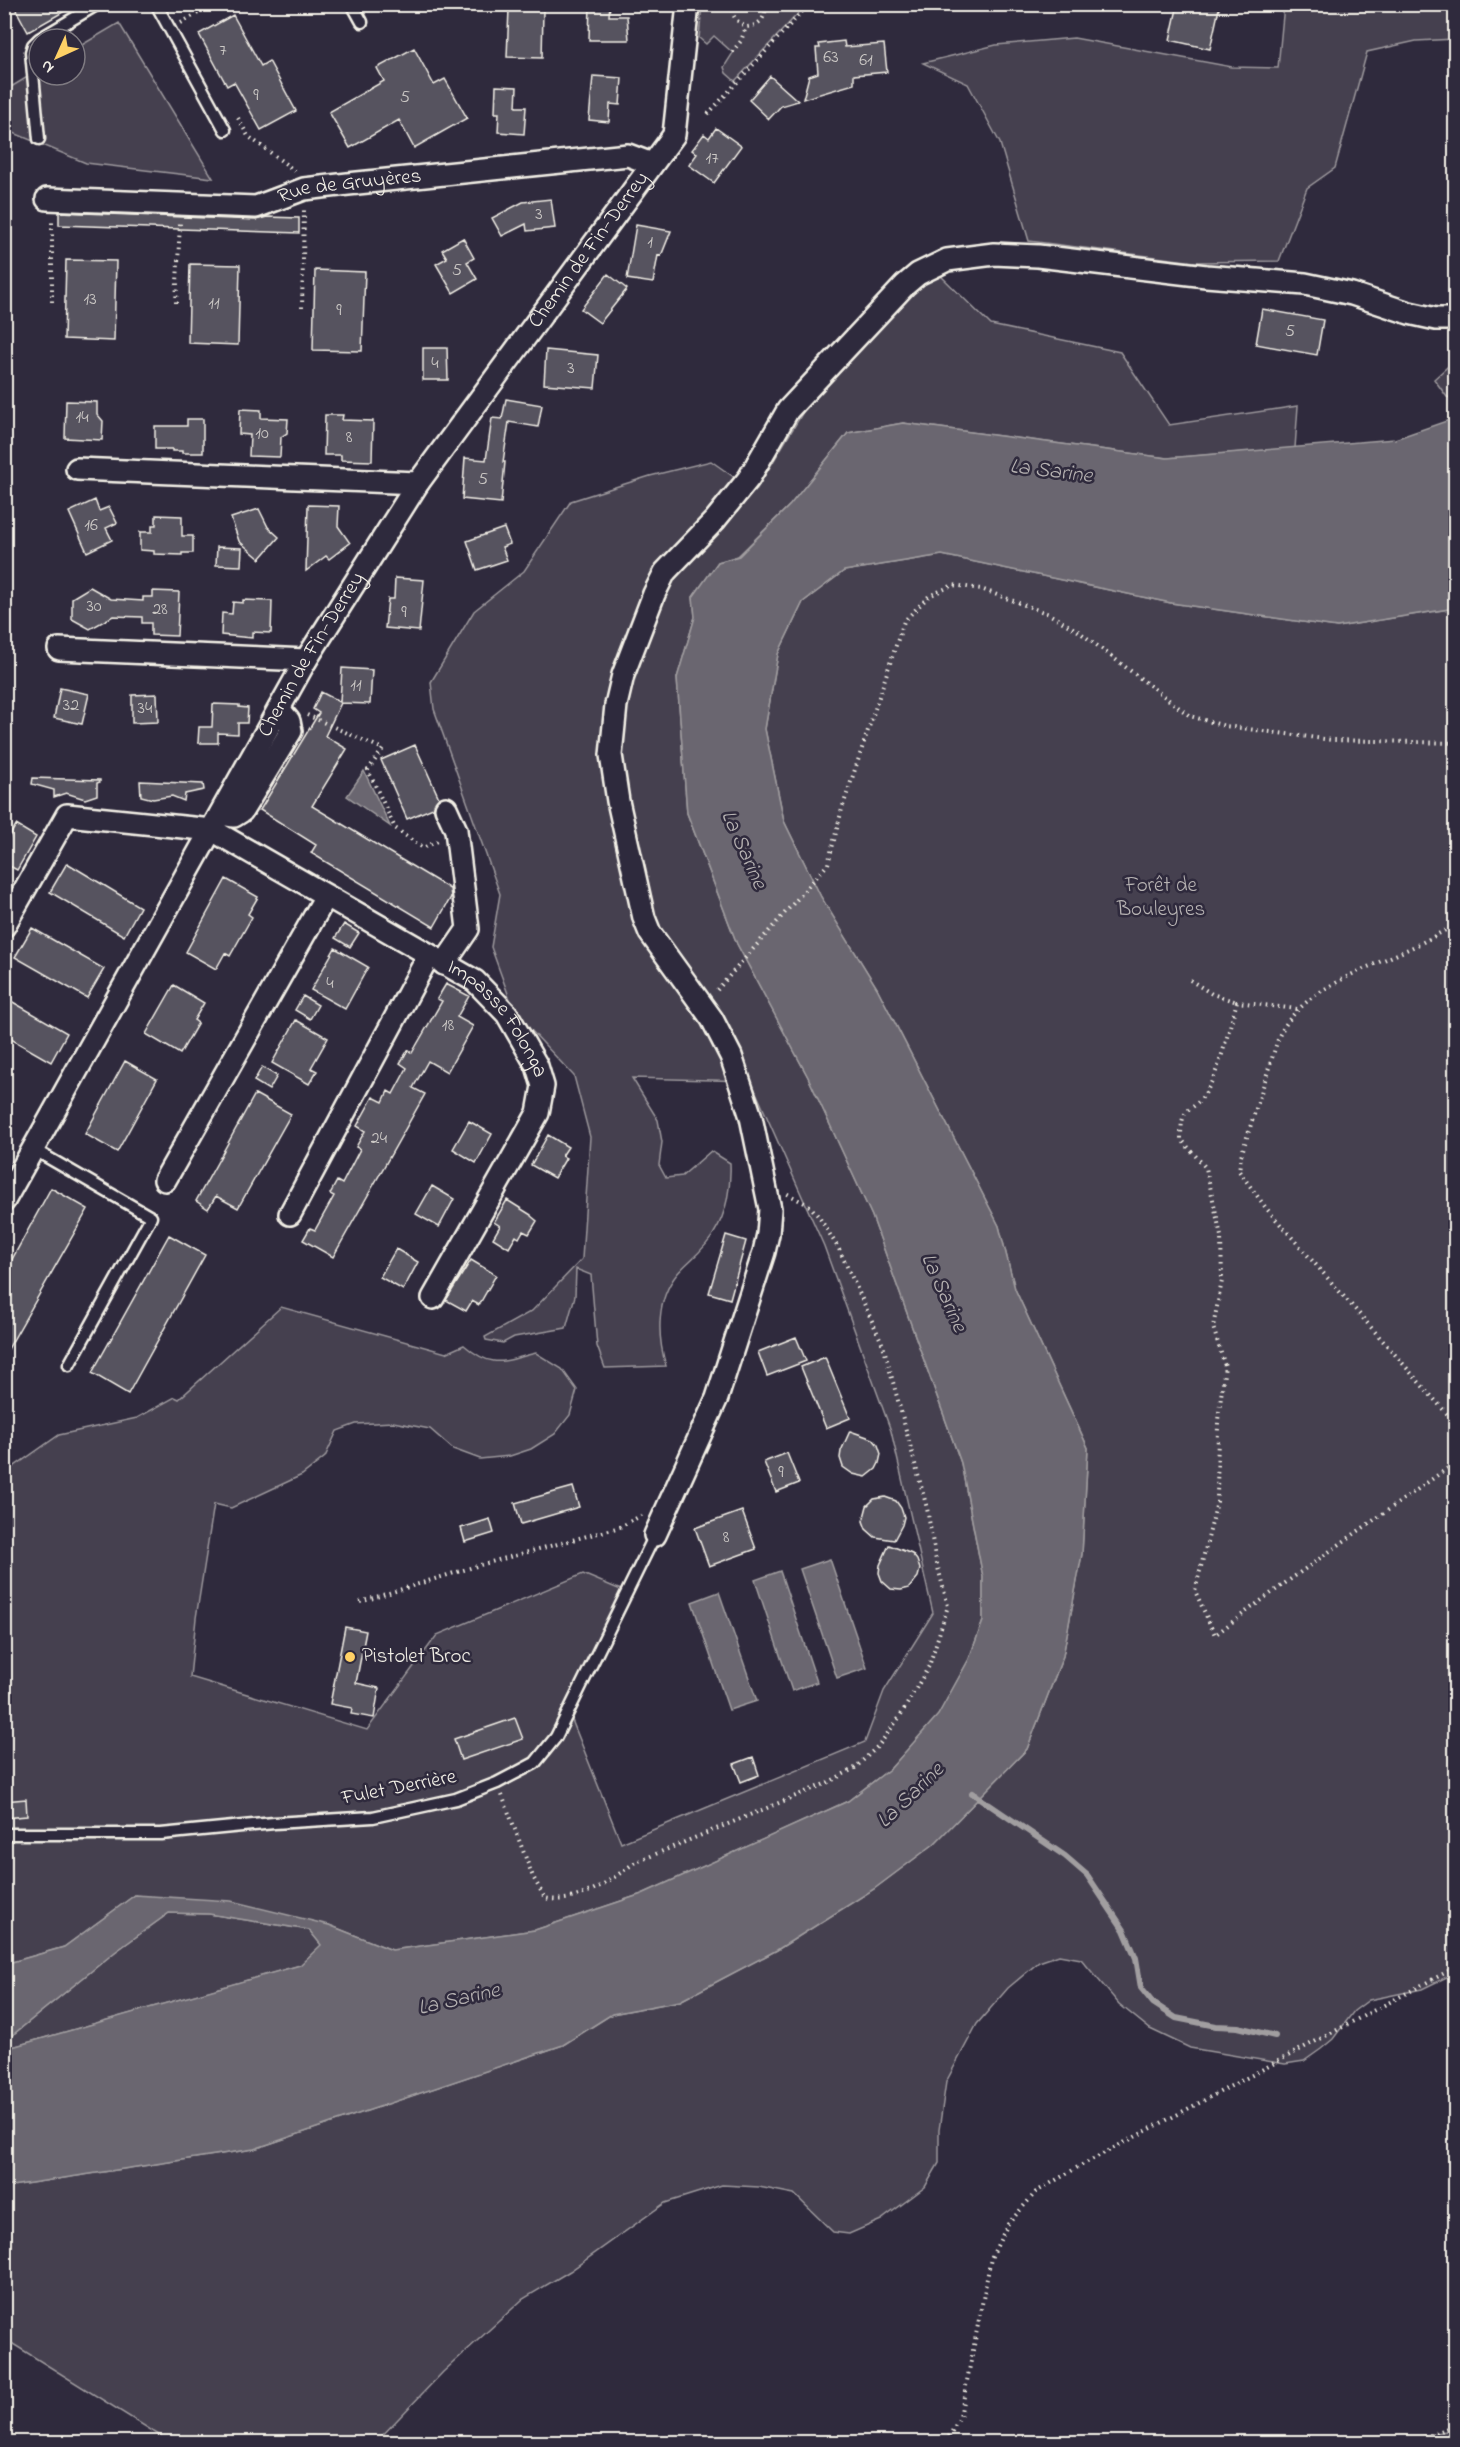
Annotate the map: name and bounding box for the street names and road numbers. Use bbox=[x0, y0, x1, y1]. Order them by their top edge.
street label: Rue de Gruyères bbox=[274, 161, 423, 212]
street label: Chemin de Fin-Derrey bbox=[522, 166, 659, 335]
street label: Chemin de Fin-Derrey bbox=[251, 566, 375, 743]
street label: Impasse Folonga bbox=[441, 953, 555, 1081]
street label: Fulet Derrière bbox=[338, 1762, 460, 1814]

